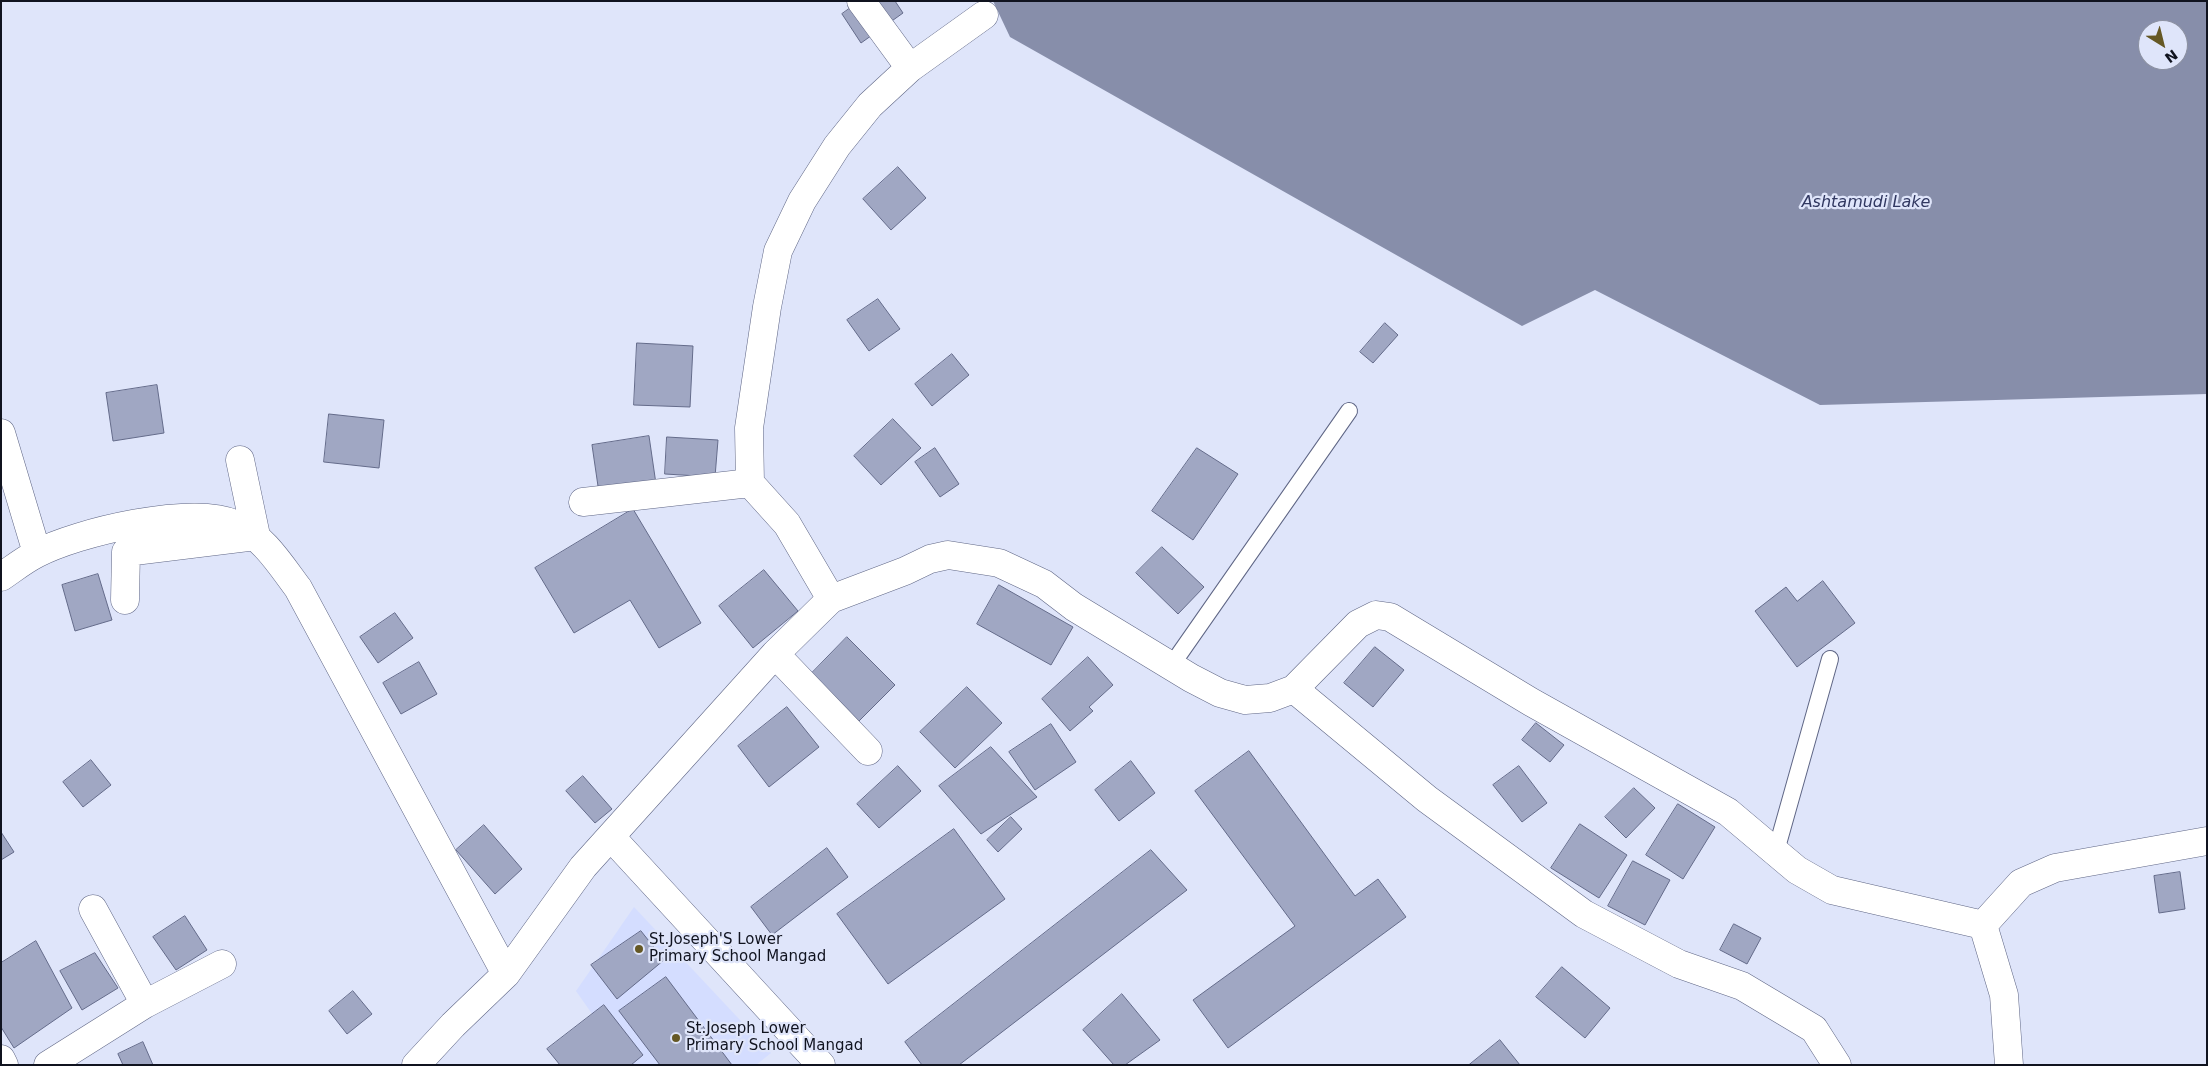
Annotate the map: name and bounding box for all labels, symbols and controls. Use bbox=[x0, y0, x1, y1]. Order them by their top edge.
north arrow bbox=[2138, 20, 2188, 70]
text: N bbox=[2162, 46, 2181, 66]
water label: Ashtamudi Lake bbox=[1802, 193, 1930, 213]
place label: St.Joseph'S Lower Primary School Mangad bbox=[649, 931, 826, 966]
marker: St.Joseph'S Lower Primary School Mangad bbox=[633, 943, 645, 955]
place label: St.Joseph Lower Primary School Mangad bbox=[686, 1020, 863, 1055]
marker: St.Joseph Lower Primary School Mangad bbox=[670, 1032, 682, 1044]

